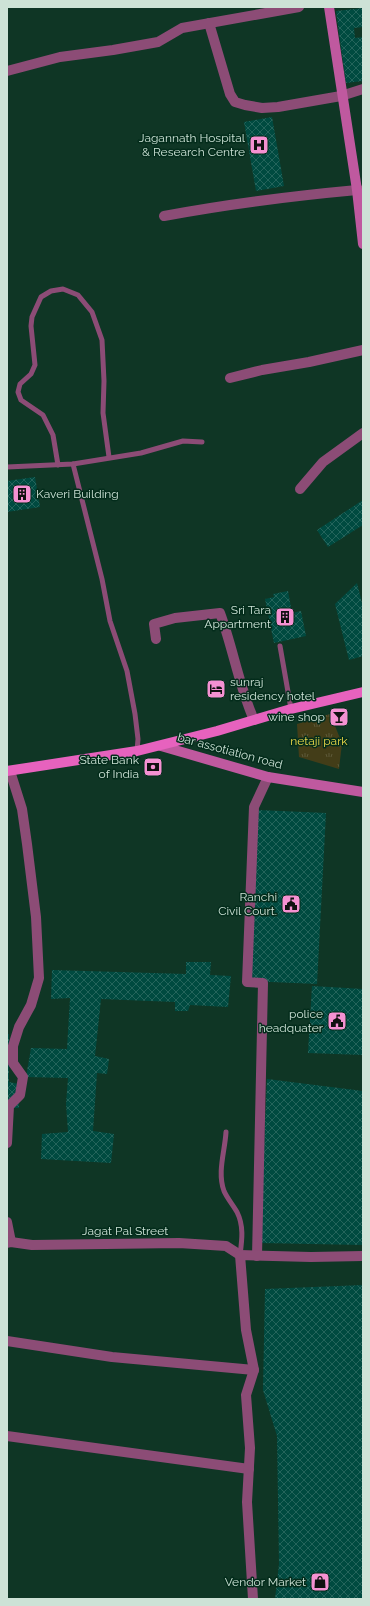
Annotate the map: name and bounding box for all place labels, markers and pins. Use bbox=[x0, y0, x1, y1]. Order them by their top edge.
place label: Jagannath Hospital & Research Centre bbox=[139, 131, 246, 159]
hospital icon: Jagannath Hospital & Research Centre bbox=[248, 134, 270, 156]
building icon: Kaveri Building bbox=[11, 483, 33, 505]
place label: Kaveri Building bbox=[36, 487, 119, 501]
place label: Sri Tara Appartment bbox=[204, 603, 271, 631]
building icon: Sri Tara Appartment bbox=[274, 606, 296, 628]
place label: sunraj residency hotel bbox=[230, 675, 316, 703]
hotel icon: sunraj residency hotel bbox=[205, 678, 227, 700]
bar icon: wine shop bbox=[328, 706, 350, 728]
place label: wine shop bbox=[268, 710, 325, 724]
place label: State Bank of India bbox=[79, 753, 140, 781]
bank icon: State Bank of India bbox=[142, 756, 164, 778]
place label: Ranchi Civil Court. bbox=[218, 890, 277, 918]
public building icon: Ranchi Civil Court. bbox=[280, 893, 302, 915]
place label: police headquater bbox=[259, 1007, 324, 1035]
public building icon: police headquater bbox=[326, 1010, 348, 1032]
shop icon: Vendor Market bbox=[309, 1571, 331, 1593]
place label: Vendor Market bbox=[225, 1575, 306, 1589]

